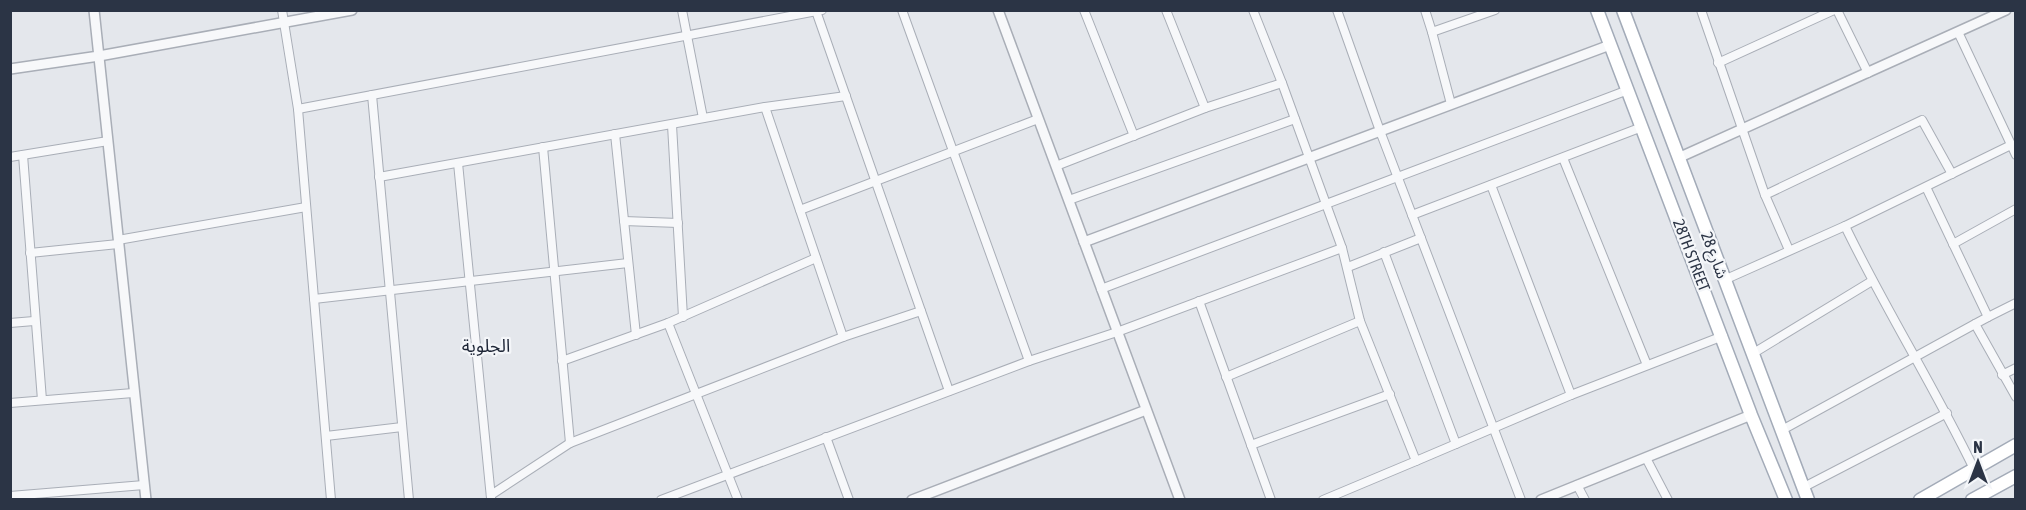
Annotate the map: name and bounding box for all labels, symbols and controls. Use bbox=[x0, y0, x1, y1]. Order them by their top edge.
street label: 28TH STREET bbox=[1670, 216, 1714, 294]
street label: شارع 28 bbox=[1694, 229, 1732, 282]
district label: الجلوية bbox=[462, 335, 510, 357]
north arrow bbox=[1948, 432, 2008, 492]
text: N bbox=[1973, 438, 1983, 456]

